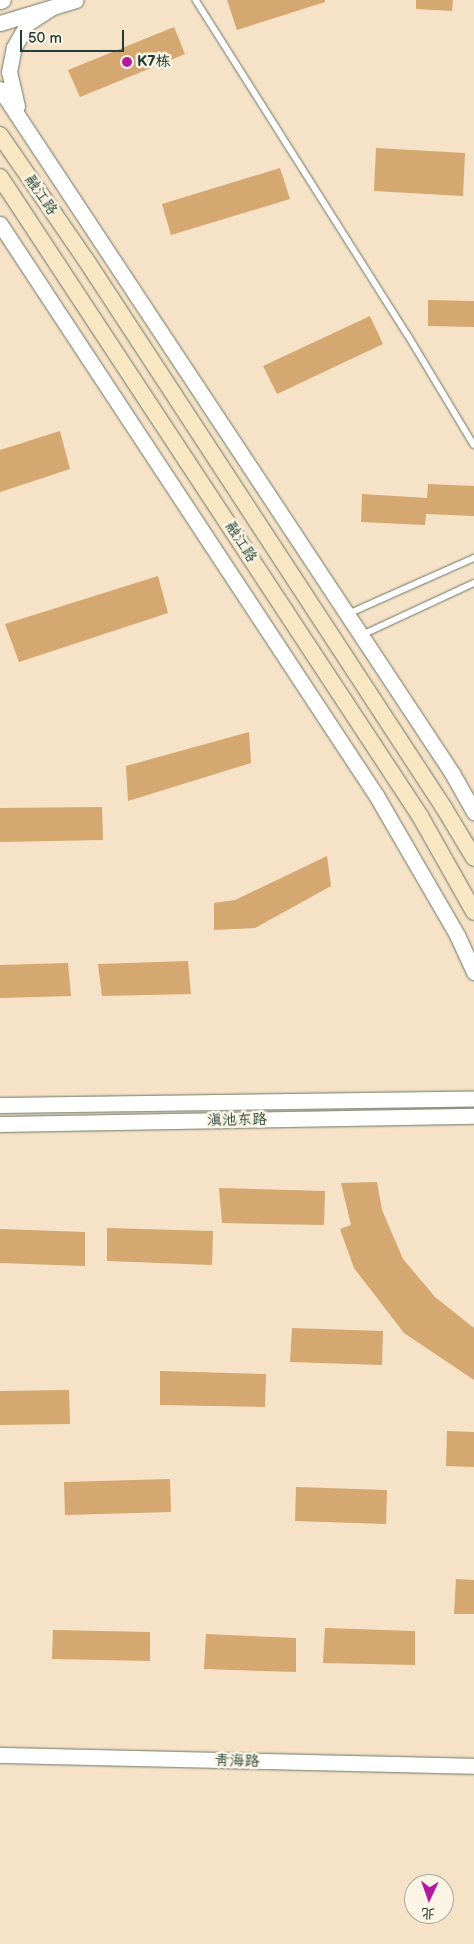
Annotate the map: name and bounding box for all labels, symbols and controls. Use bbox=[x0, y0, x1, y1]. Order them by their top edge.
scale bar bbox=[22, 20, 126, 52]
text: 50 m bbox=[28, 29, 62, 48]
place label: K7栋 bbox=[137, 53, 170, 71]
marker: K7栋 bbox=[121, 56, 133, 68]
street label: 融江路 bbox=[21, 171, 61, 219]
street label: 融江路 bbox=[221, 518, 261, 566]
street label: 滇池东路 bbox=[207, 1110, 267, 1130]
street label: 青海路 bbox=[214, 1752, 260, 1770]
north arrow bbox=[404, 1874, 454, 1924]
text: 北 bbox=[421, 1905, 436, 1922]

